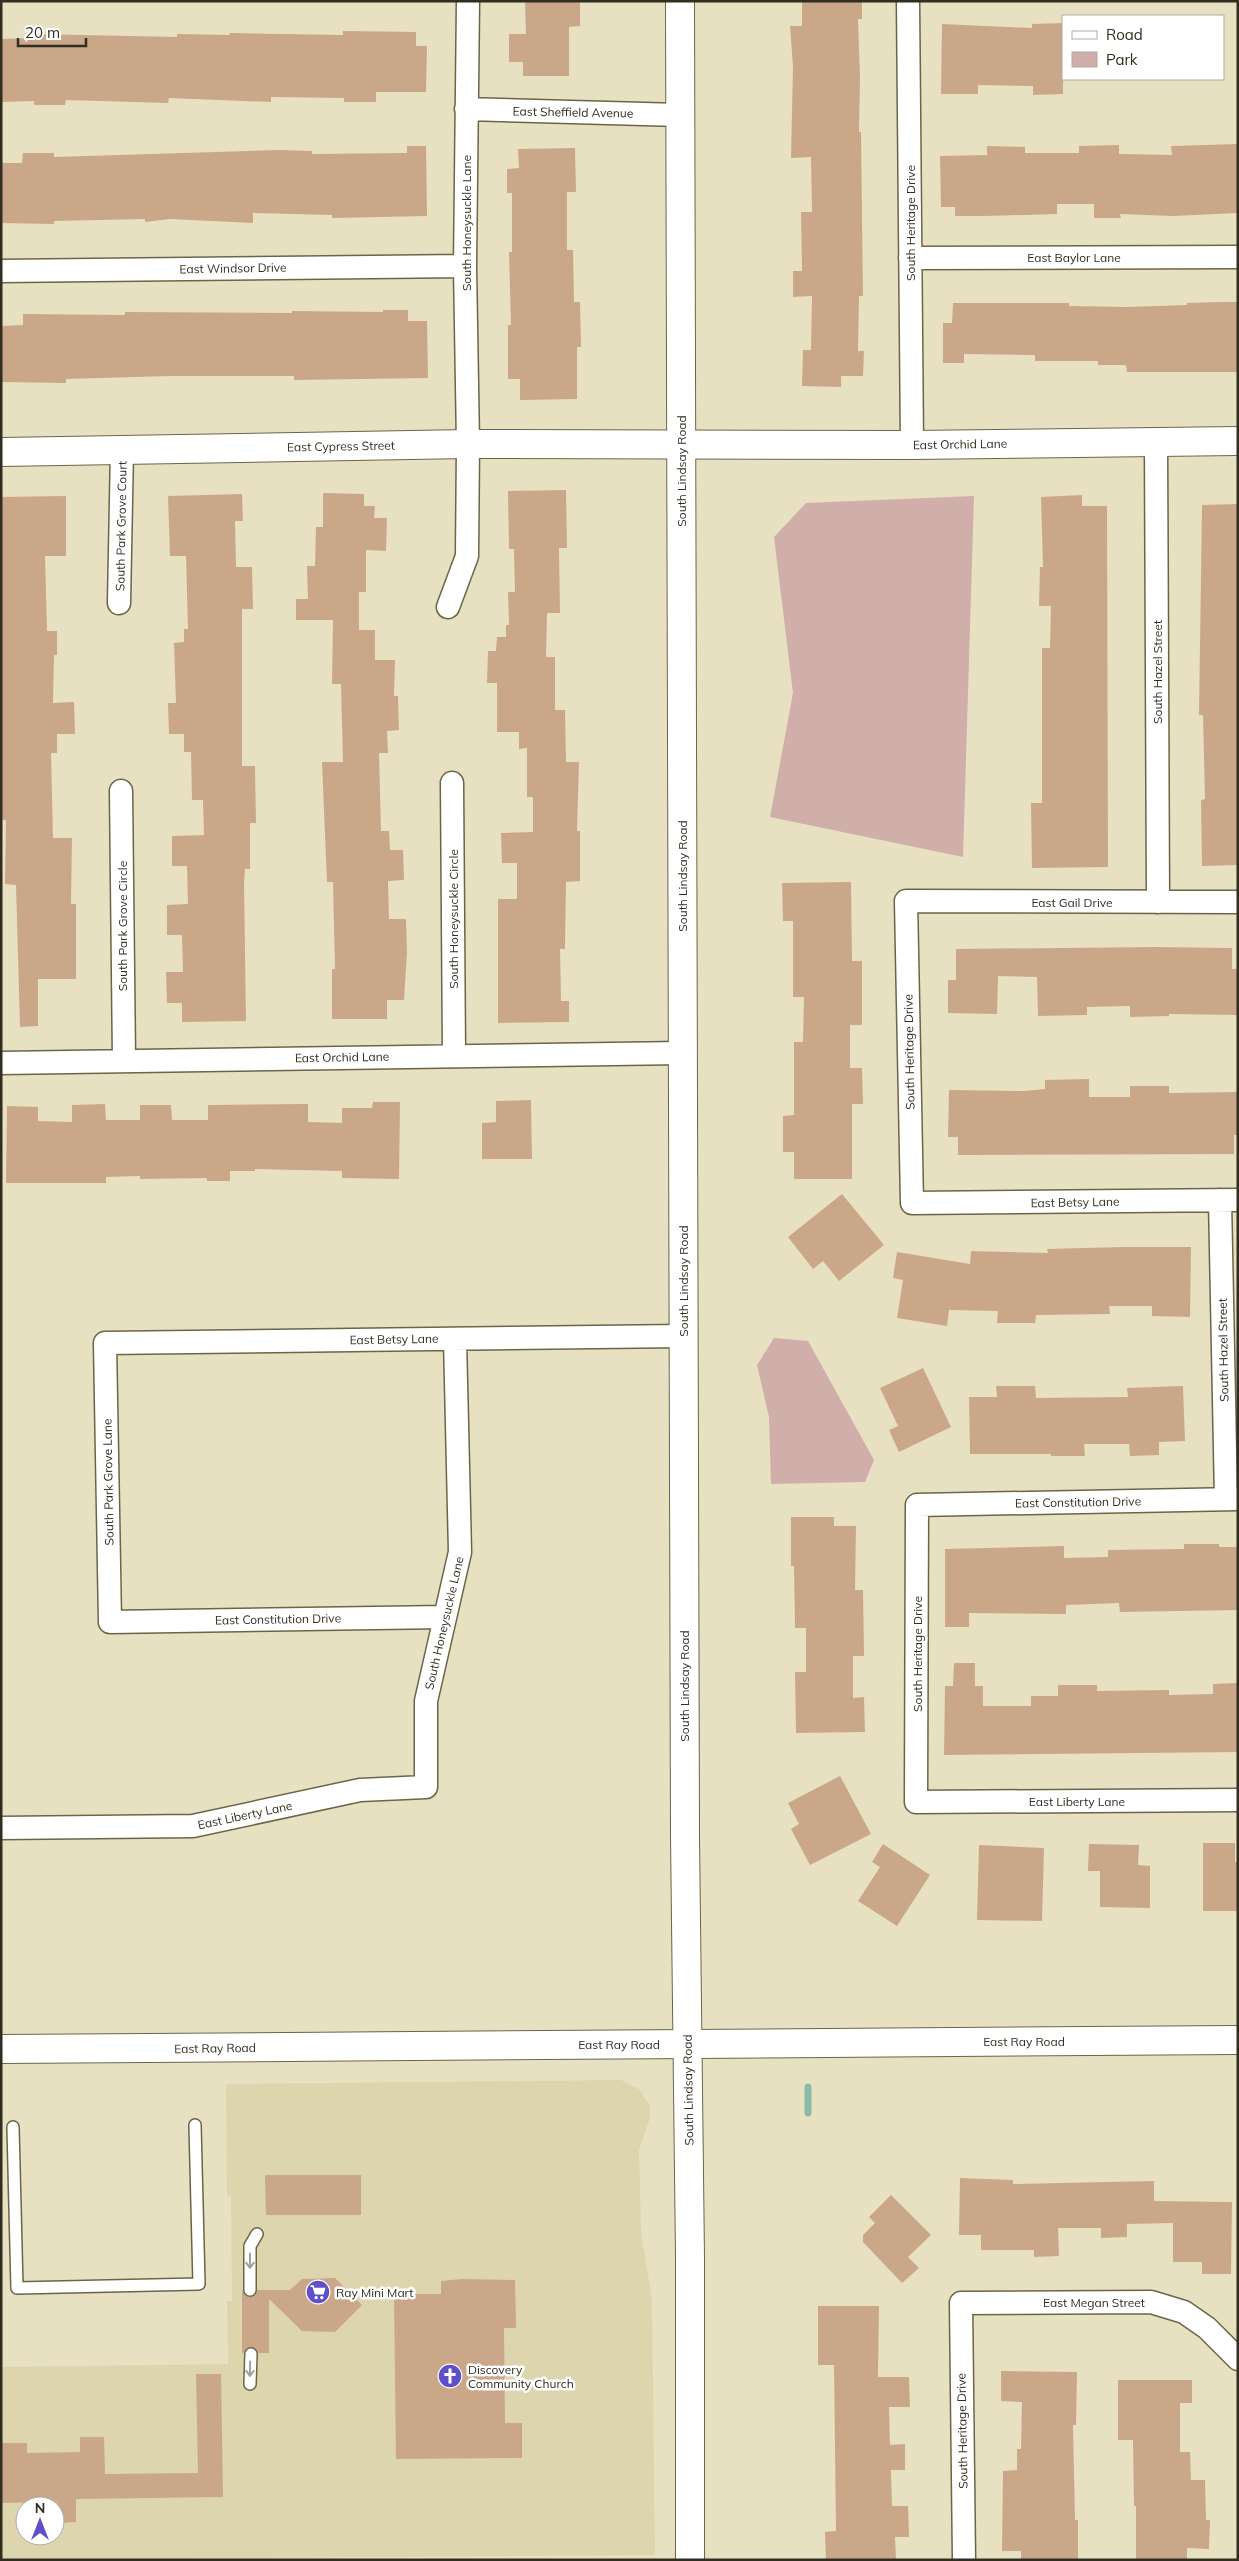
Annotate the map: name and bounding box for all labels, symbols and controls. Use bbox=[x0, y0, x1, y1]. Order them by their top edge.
scale bar bbox=[18, 15, 85, 47]
legend bbox=[1062, 15, 1224, 80]
text: 20 m bbox=[25, 23, 60, 42]
text: Road bbox=[1106, 25, 1143, 44]
text: Park bbox=[1106, 50, 1138, 69]
street label: East Sheffield Avenue bbox=[513, 103, 633, 121]
street label: South Honeysuckle Lane bbox=[459, 155, 474, 291]
street label: South Heritage Drive bbox=[903, 165, 918, 281]
street label: East Baylor Lane bbox=[1027, 250, 1121, 265]
street label: East Windsor Drive bbox=[179, 260, 287, 276]
street label: South Lindsay Road bbox=[674, 415, 689, 527]
street label: East Orchid Lane bbox=[913, 436, 1007, 452]
street label: East Cypress Street bbox=[287, 438, 395, 454]
street label: South Park Grove Court bbox=[112, 461, 130, 591]
street label: South Hazel Street bbox=[1150, 620, 1165, 724]
street label: South Lindsay Road bbox=[675, 820, 690, 932]
street label: South Honeysuckle Circle bbox=[446, 849, 461, 989]
street label: South Park Grove Circle bbox=[115, 861, 130, 991]
street label: East Gail Drive bbox=[1031, 895, 1113, 910]
street label: South Heritage Drive bbox=[900, 994, 918, 1110]
street label: East Orchid Lane bbox=[295, 1049, 389, 1065]
street label: East Betsy Lane bbox=[1030, 1194, 1120, 1210]
street label: South Lindsay Road bbox=[676, 1225, 691, 1337]
street label: South Hazel Street bbox=[1215, 1298, 1231, 1402]
street label: East Betsy Lane bbox=[349, 1331, 439, 1347]
street label: South Park Grove Lane bbox=[99, 1418, 117, 1546]
street label: East Constitution Drive bbox=[1015, 1493, 1141, 1511]
street label: South Honeysuckle Lane bbox=[421, 1555, 467, 1691]
street label: South Heritage Drive bbox=[910, 1596, 925, 1712]
street label: East Constitution Drive bbox=[215, 1610, 341, 1628]
street label: South Lindsay Road bbox=[677, 1630, 692, 1742]
street label: East Liberty Lane bbox=[1029, 1794, 1125, 1809]
street label: East Liberty Lane bbox=[196, 1798, 294, 1832]
street label: South Lindsay Road bbox=[680, 2034, 696, 2146]
street label: East Ray Road bbox=[983, 2034, 1065, 2049]
street label: East Ray Road bbox=[578, 2037, 660, 2052]
street label: East Ray Road bbox=[174, 2040, 256, 2056]
one-way arrow bbox=[245, 2252, 255, 2269]
supermarket icon: Ray Mini Mart bbox=[305, 2279, 331, 2305]
place label: Ray Mini Mart bbox=[336, 2285, 413, 2300]
street label: East Megan Street bbox=[1043, 2295, 1145, 2310]
one-way arrow bbox=[246, 2361, 255, 2377]
place label: Discovery Community Church bbox=[468, 2362, 574, 2391]
church icon: Discovery Community Church bbox=[437, 2363, 463, 2389]
street label: South Heritage Drive bbox=[953, 2373, 971, 2489]
north arrow bbox=[15, 2496, 65, 2546]
text: N bbox=[35, 2499, 45, 2517]

